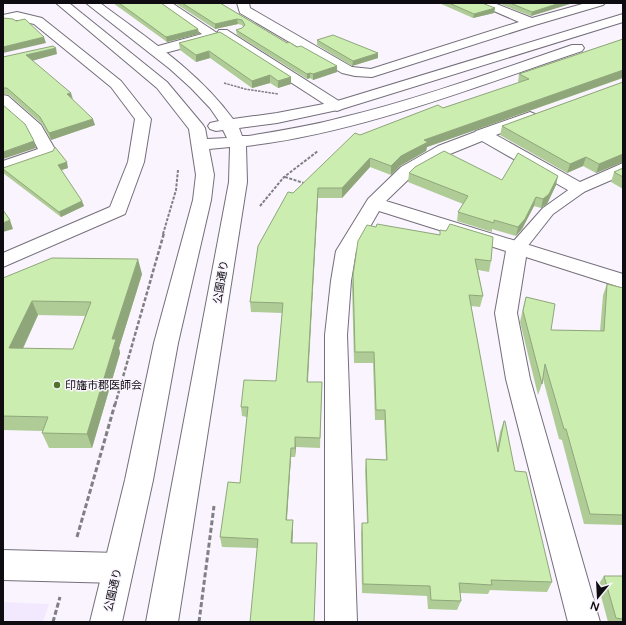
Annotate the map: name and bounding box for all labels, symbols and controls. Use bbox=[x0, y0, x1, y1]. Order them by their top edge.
street label: 公園通り bbox=[211, 259, 231, 305]
place label: 印旛市郡医師会 bbox=[65, 379, 142, 392]
marker: 印旛市郡医師会 bbox=[52, 380, 62, 390]
street label: 公園通り bbox=[102, 567, 124, 613]
north arrow bbox=[578, 577, 618, 617]
text: N bbox=[589, 598, 601, 614]

